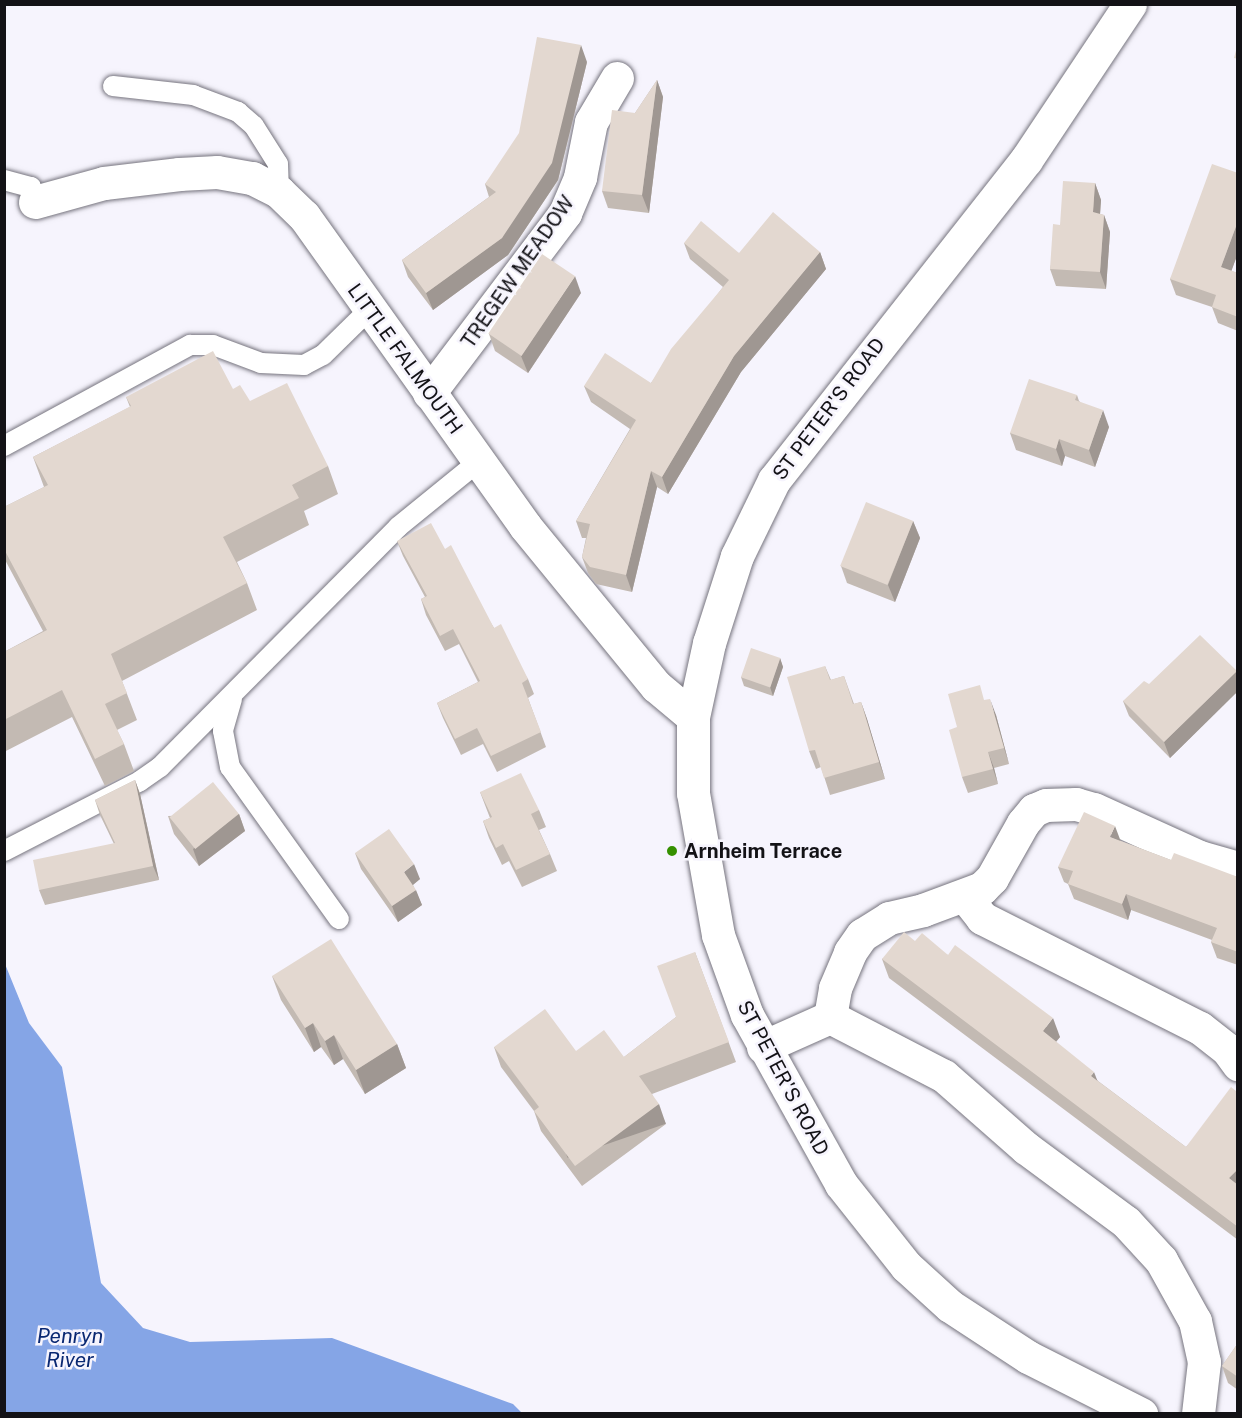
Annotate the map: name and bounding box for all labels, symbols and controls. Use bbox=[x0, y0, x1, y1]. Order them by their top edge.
street label: TREGEW MEADOW bbox=[456, 191, 580, 353]
street label: LITTLE FALMOUTH bbox=[342, 279, 468, 439]
street label: ST PETER'S ROAD bbox=[768, 333, 890, 485]
place label: Arnheim Terrace bbox=[684, 839, 842, 863]
marker: Arnheim Terrace bbox=[665, 844, 679, 858]
street label: ST PETER'S ROAD bbox=[732, 997, 834, 1159]
water label: Penryn River bbox=[37, 1323, 103, 1373]

